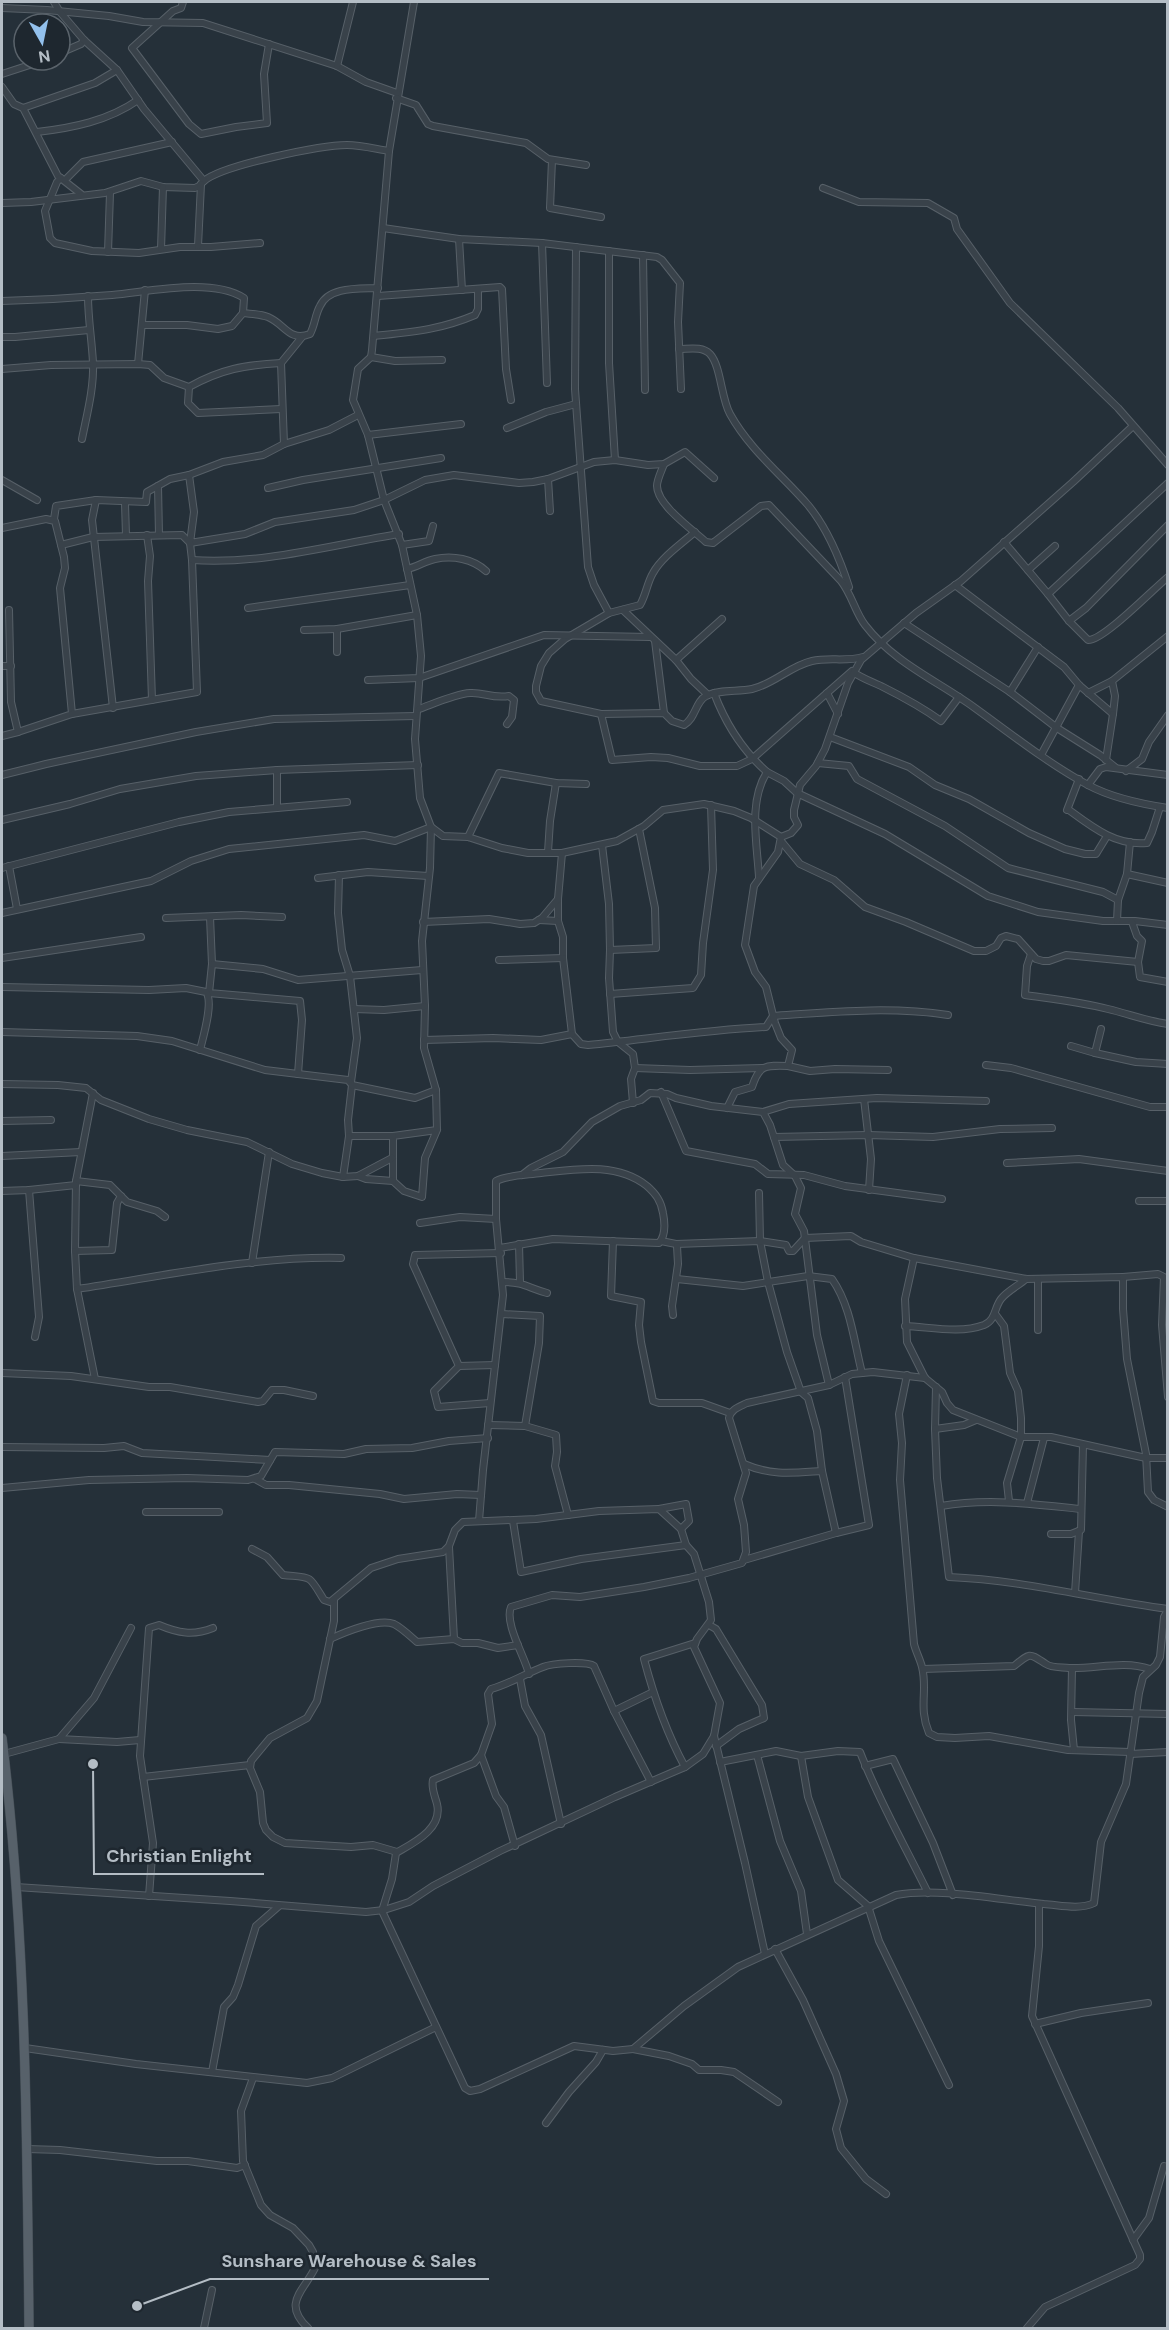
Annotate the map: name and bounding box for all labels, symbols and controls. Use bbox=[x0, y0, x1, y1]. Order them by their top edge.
north arrow bbox=[12, 12, 72, 72]
text: N bbox=[37, 45, 52, 68]
callout: Christian Enlight bbox=[94, 1838, 264, 1874]
text: Christian Enlight bbox=[106, 1844, 252, 1868]
callout: Sunshare Warehouse & Sales bbox=[210, 2243, 489, 2279]
text: Sunshare Warehouse & Sales bbox=[221, 2249, 477, 2273]

